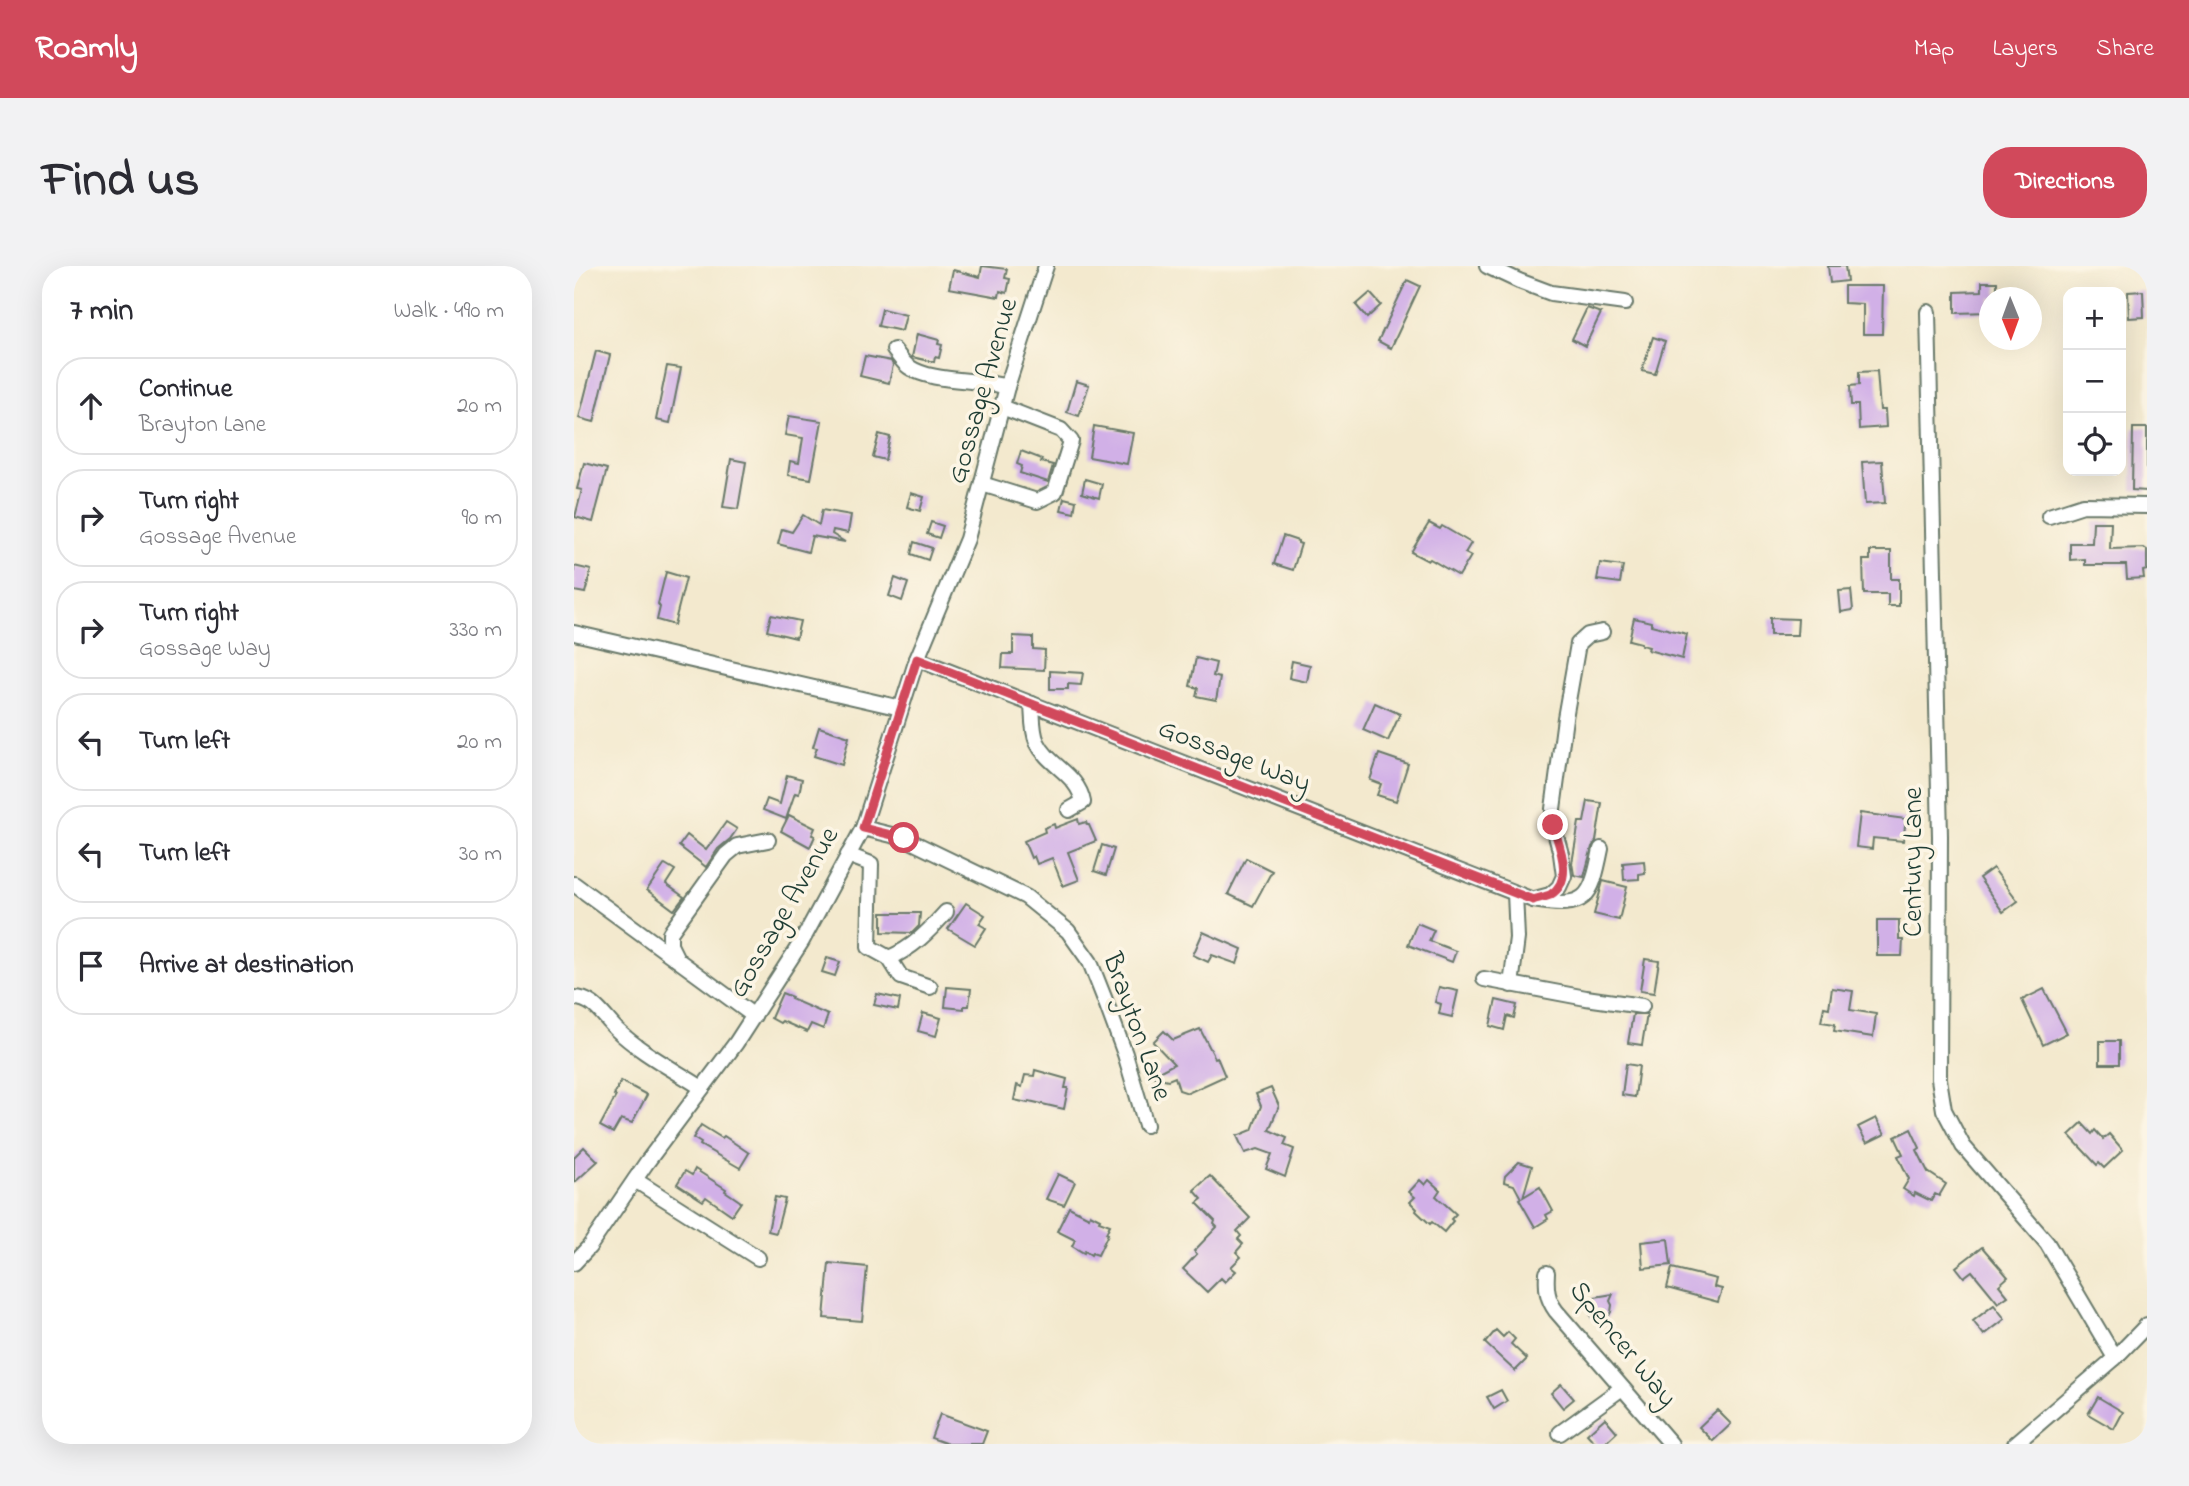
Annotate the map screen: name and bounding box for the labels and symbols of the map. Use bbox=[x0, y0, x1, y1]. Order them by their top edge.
north arrow bbox=[1979, 287, 2042, 350]
street label: Gossage Avenue bbox=[938, 293, 1030, 489]
street label: Gossage Way bbox=[1152, 709, 1316, 805]
street label: Century Lane bbox=[1894, 786, 1935, 937]
route end bbox=[1537, 809, 1568, 840]
street label: Gossage Avenue bbox=[719, 819, 851, 1006]
route start bbox=[888, 822, 919, 853]
street label: Brayton Lane bbox=[1090, 946, 1182, 1107]
street label: Spencer Way bbox=[1558, 1273, 1686, 1417]

